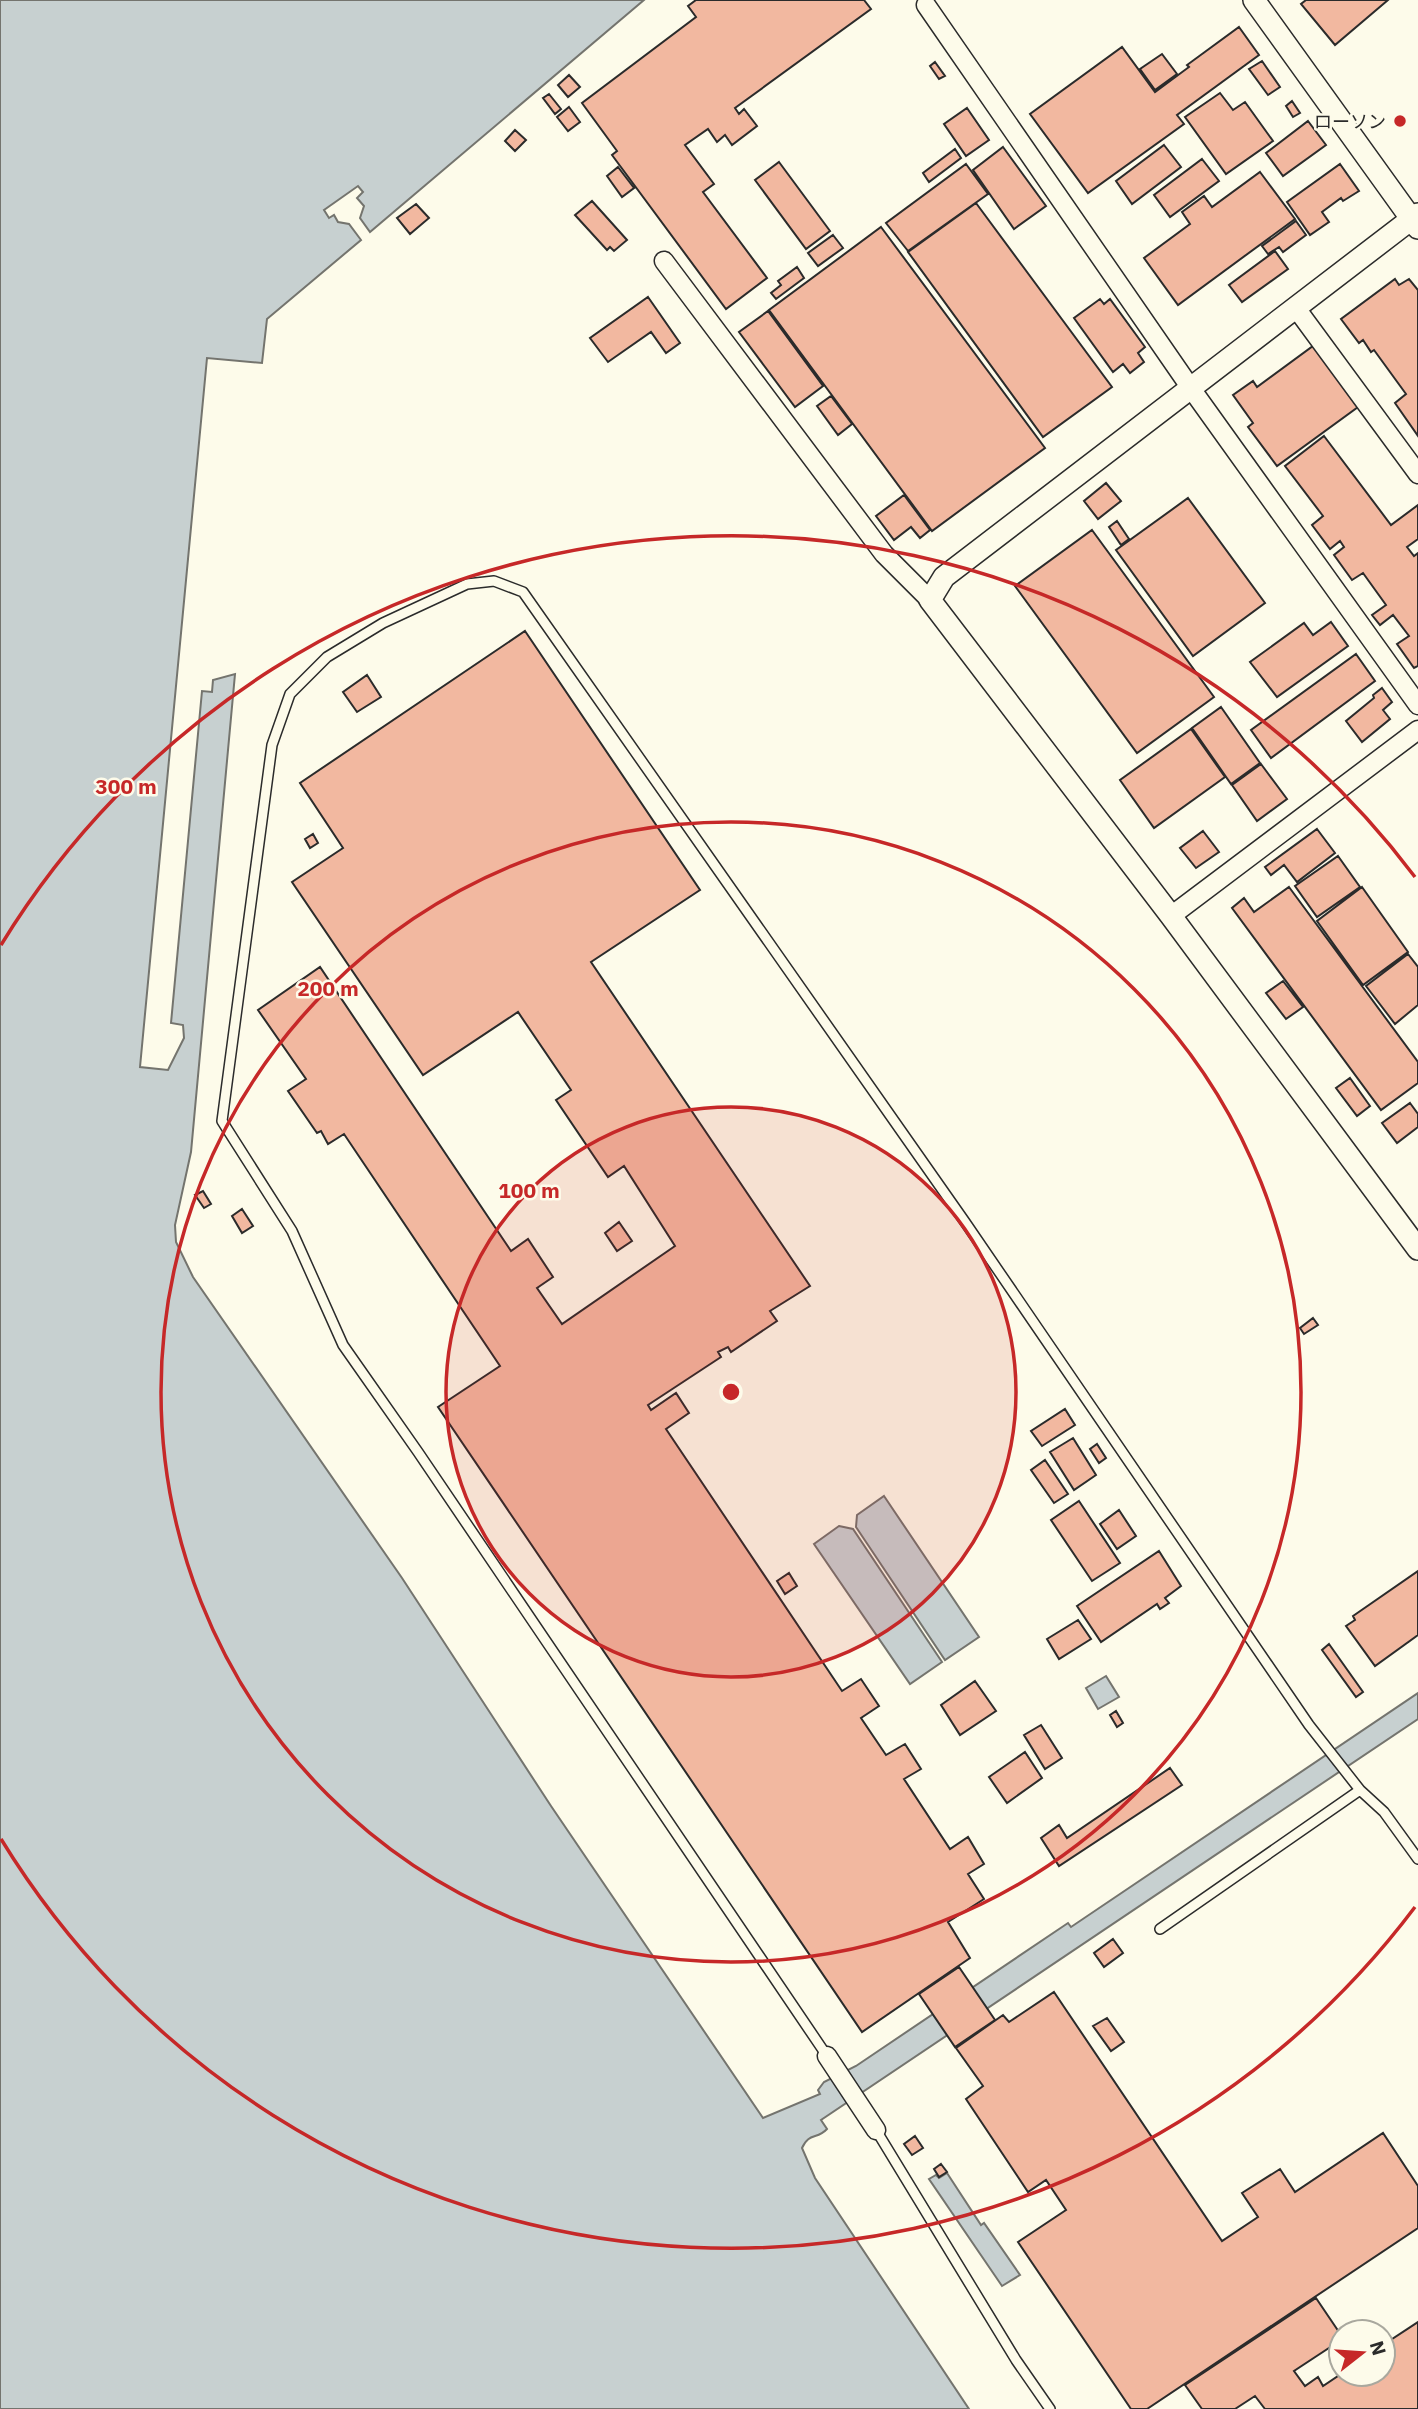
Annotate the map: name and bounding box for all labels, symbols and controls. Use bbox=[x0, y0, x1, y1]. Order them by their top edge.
place label: ローソン bbox=[1314, 110, 1386, 133]
marker: ローソン bbox=[1392, 113, 1408, 129]
text: 300 m bbox=[95, 772, 157, 800]
text: 200 m bbox=[297, 974, 359, 1002]
text: 100 m bbox=[498, 1176, 560, 1204]
centre of rings bbox=[719, 1380, 743, 1404]
north arrow bbox=[1327, 2318, 1397, 2388]
text: N bbox=[1365, 2338, 1392, 2358]

